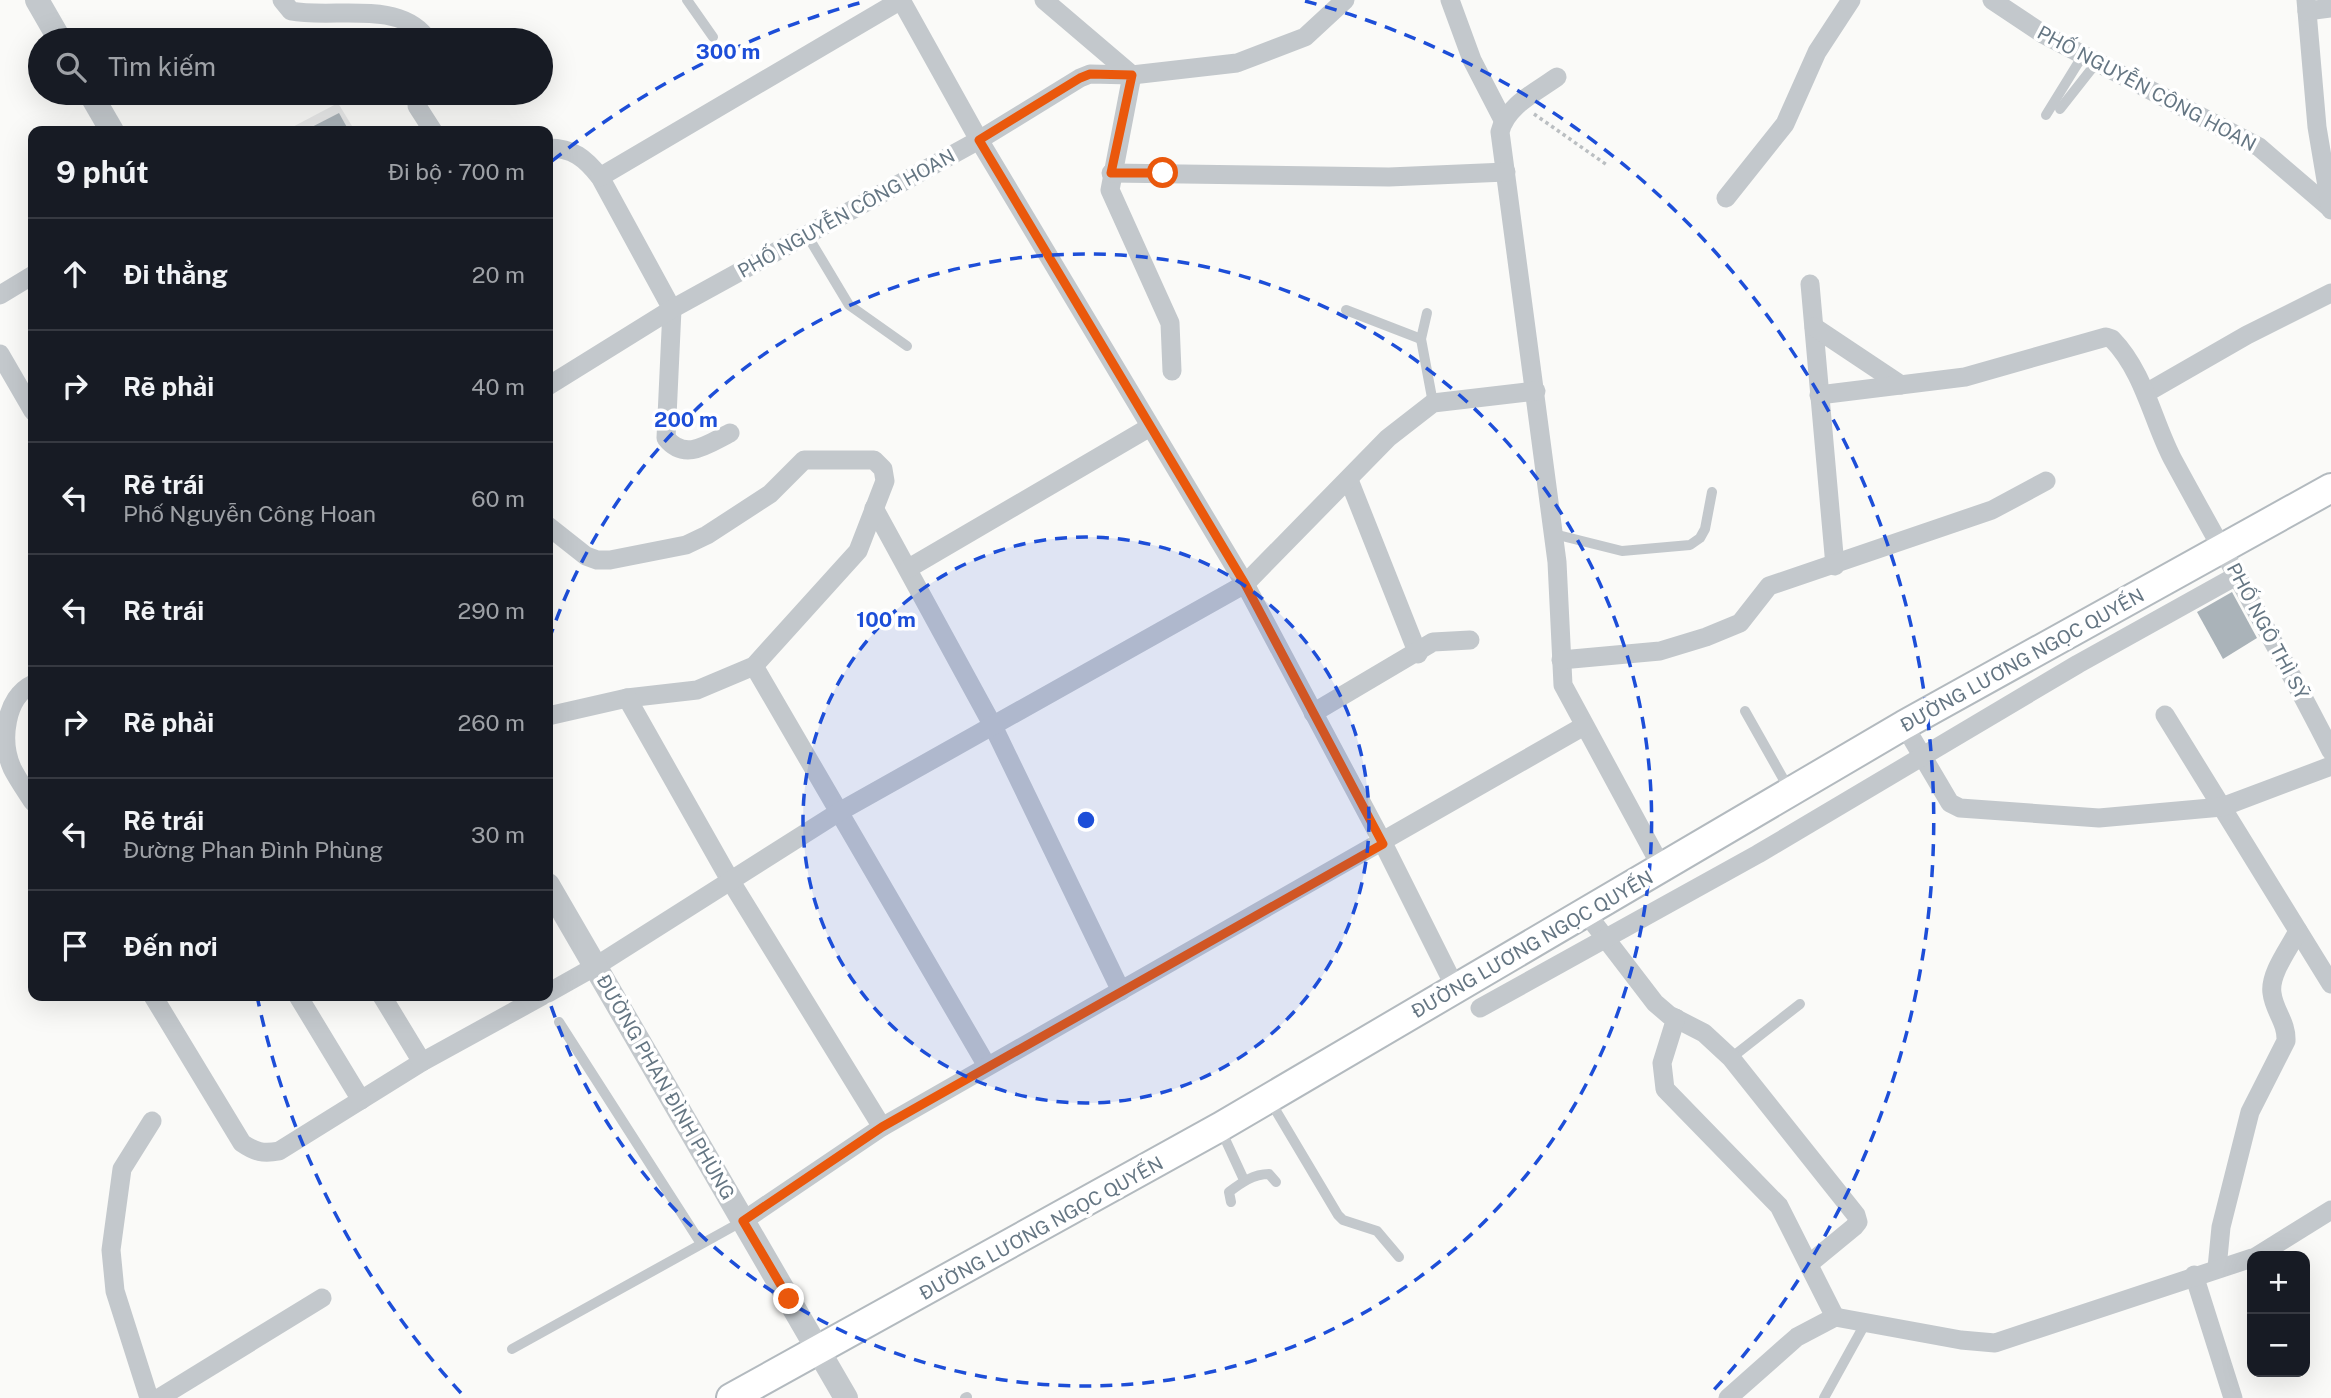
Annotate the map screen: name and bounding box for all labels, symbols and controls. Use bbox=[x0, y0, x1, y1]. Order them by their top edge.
street label: PHỐ NGUYỄN CÔNG HOAN bbox=[2034, 18, 2262, 155]
search box bbox=[28, 28, 553, 105]
text: 300 m bbox=[696, 39, 760, 64]
icon: search bbox=[52, 48, 90, 86]
text: Tìm kiếm bbox=[108, 51, 216, 82]
street label: PHỐ NGUYỄN CÔNG HOAN bbox=[732, 141, 958, 282]
text: 9 phút bbox=[56, 154, 149, 190]
route start bbox=[1147, 157, 1178, 188]
text: Đi bộ · 700 m bbox=[388, 158, 525, 185]
icon: ahead bbox=[56, 255, 94, 293]
text: Đi thẳng bbox=[123, 259, 228, 290]
text: 20 m bbox=[472, 261, 525, 288]
icon: right bbox=[56, 367, 94, 405]
text: Rẽ phải bbox=[123, 371, 214, 402]
text: 40 m bbox=[471, 373, 525, 400]
text: 200 m bbox=[654, 407, 718, 432]
text: Rẽ trái bbox=[123, 469, 204, 500]
icon: left bbox=[56, 479, 94, 517]
text: 60 m bbox=[471, 485, 525, 512]
text: Phố Nguyễn Công Hoan bbox=[123, 500, 376, 527]
street label: PHỐ NGÔ THÌ SỸ bbox=[2223, 558, 2315, 703]
street label: ĐƯỜNG LƯƠNG NGỌC QUYẾN bbox=[1895, 582, 2148, 736]
icon: left bbox=[56, 591, 94, 629]
text: Rẽ trái bbox=[123, 595, 204, 626]
text: 290 m bbox=[458, 597, 525, 624]
text: 100 m bbox=[856, 607, 916, 632]
icon: right bbox=[56, 703, 94, 741]
text: Rẽ phải bbox=[123, 707, 214, 738]
text: 260 m bbox=[458, 709, 525, 736]
text: Rẽ trái bbox=[123, 805, 204, 836]
centre of rings bbox=[1074, 808, 1098, 832]
icon: left bbox=[56, 815, 94, 853]
text: 30 m bbox=[471, 821, 525, 848]
text: Đường Phan Đình Phùng bbox=[123, 836, 383, 863]
street label: ĐƯỜNG LƯƠNG NGỌC QUYẾN bbox=[1406, 864, 1657, 1022]
icon: arrive bbox=[56, 927, 94, 965]
text: Đến nơi bbox=[123, 931, 218, 962]
street label: ĐƯỜNG PHAN ĐÌNH PHÙNG bbox=[592, 971, 740, 1203]
street label: ĐƯỜNG LƯƠNG NGỌC QUYẾN bbox=[914, 1150, 1167, 1304]
map controls bbox=[2247, 1251, 2310, 1377]
button: + bbox=[2247, 1251, 2310, 1314]
route end bbox=[773, 1283, 804, 1314]
button: − bbox=[2247, 1314, 2310, 1377]

